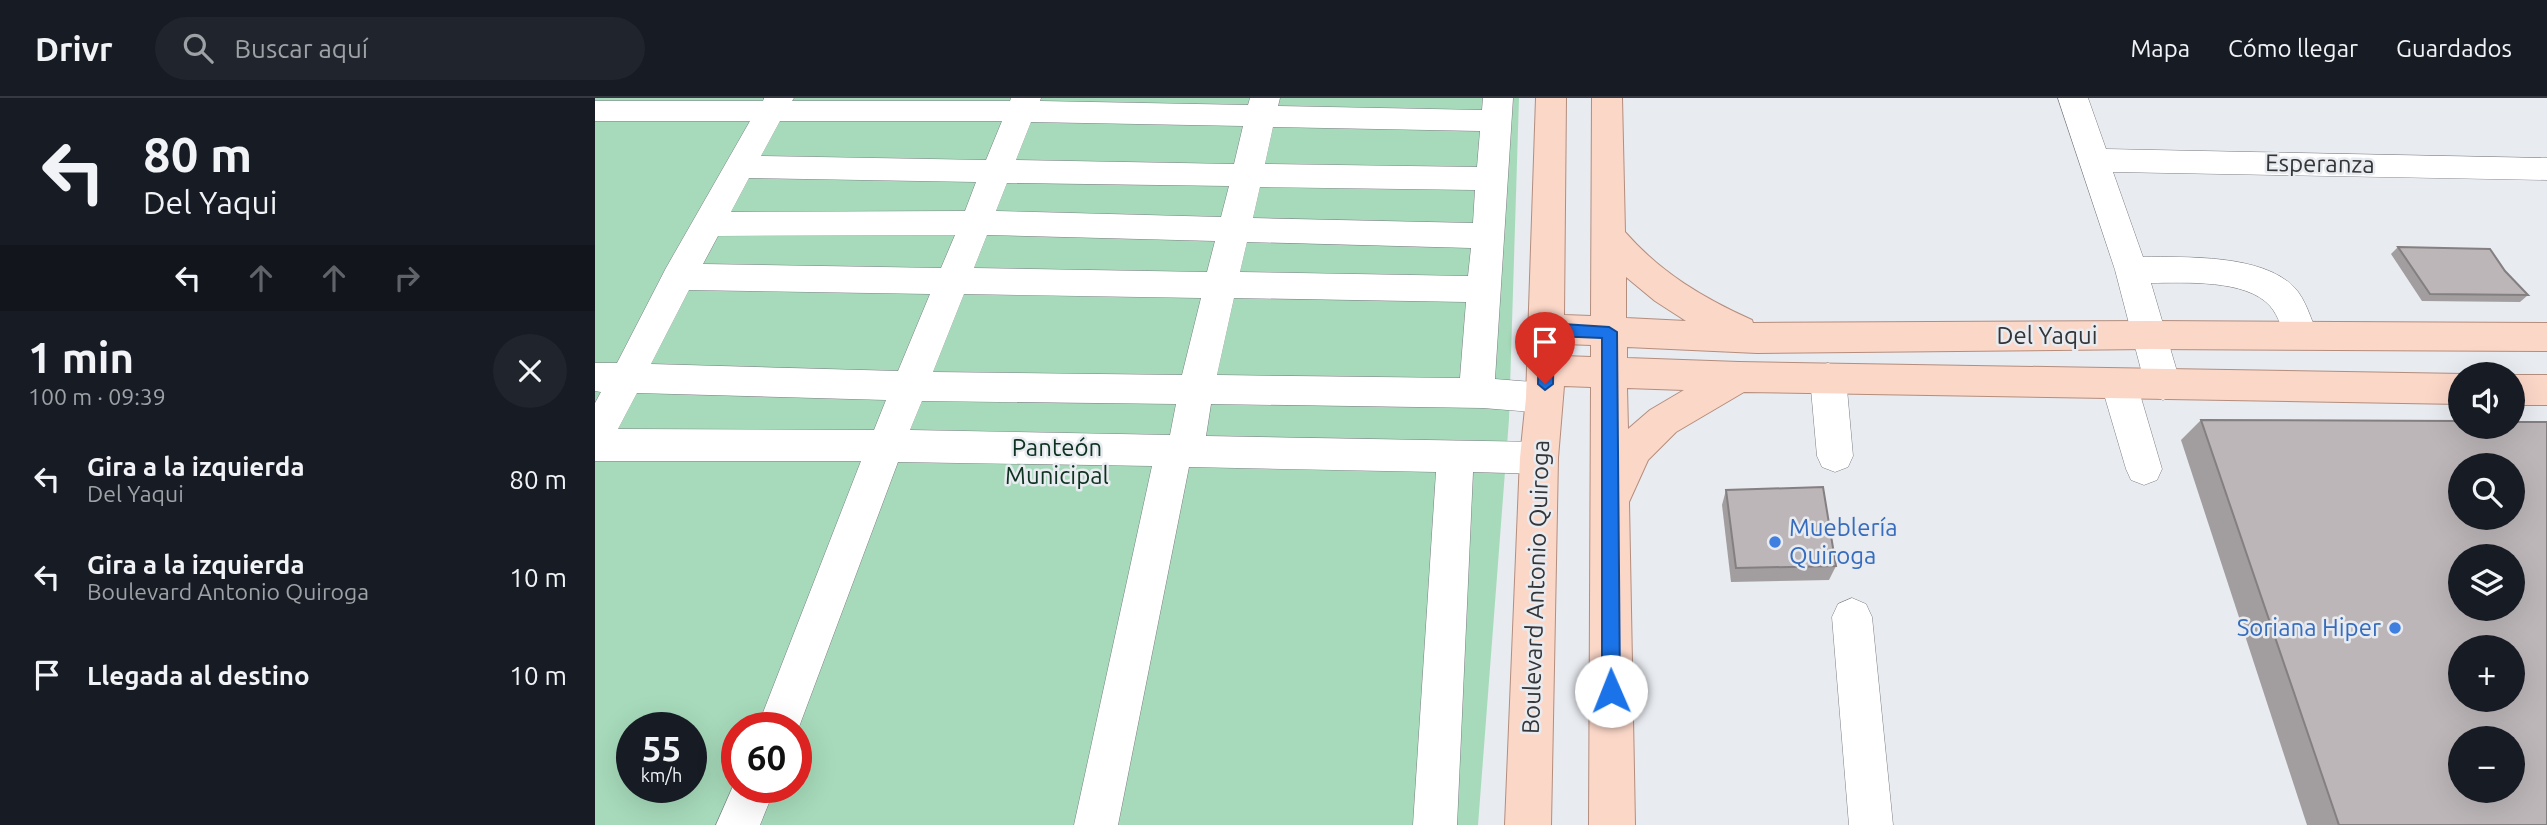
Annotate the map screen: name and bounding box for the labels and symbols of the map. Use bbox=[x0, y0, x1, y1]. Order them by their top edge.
street label: Esperanza bbox=[2265, 149, 2375, 178]
pin bbox=[1515, 312, 1575, 384]
street label: Del Yaqui bbox=[1997, 322, 2097, 349]
park label: Panteón Municipal bbox=[1005, 434, 1109, 489]
street label: Boulevard Antonio Quiroga bbox=[1517, 439, 1554, 735]
place label: Mueblería Quiroga bbox=[1789, 514, 1898, 569]
marker: Mueblería Quiroga bbox=[1767, 534, 1783, 550]
place label: Soriana Hiper bbox=[2237, 614, 2381, 641]
marker: Soriana Hiper bbox=[2387, 620, 2403, 636]
position arrow bbox=[1574, 654, 1648, 728]
speed limit sign: 60 bbox=[721, 712, 812, 803]

